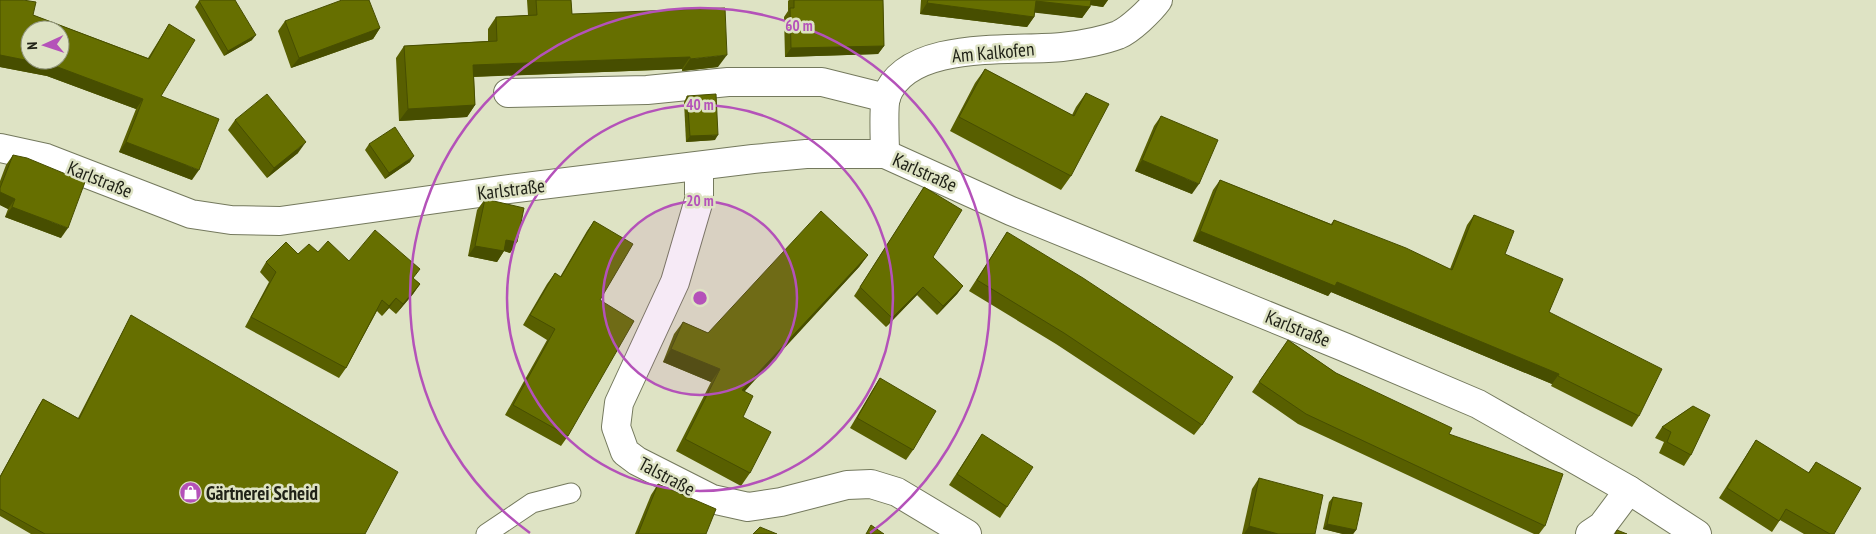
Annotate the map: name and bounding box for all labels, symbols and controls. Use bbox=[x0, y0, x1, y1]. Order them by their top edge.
text: 60 m bbox=[785, 16, 813, 35]
north arrow bbox=[20, 20, 70, 70]
street label: Am Kalkofen bbox=[951, 36, 1035, 68]
text: N bbox=[23, 41, 41, 50]
text: 40 m bbox=[686, 95, 714, 114]
street label: Karlstraße bbox=[889, 147, 961, 197]
street label: Karlstraße bbox=[64, 155, 136, 203]
street label: Karlstraße bbox=[476, 173, 546, 205]
text: 20 m bbox=[686, 191, 714, 210]
centre of rings bbox=[691, 289, 709, 307]
street label: Karlstraße bbox=[1262, 304, 1334, 352]
street label: Talstraße bbox=[635, 451, 699, 501]
shop icon: Gärtnerei Scheid bbox=[178, 481, 202, 505]
place label: Gärtnerei Scheid bbox=[206, 481, 318, 505]

